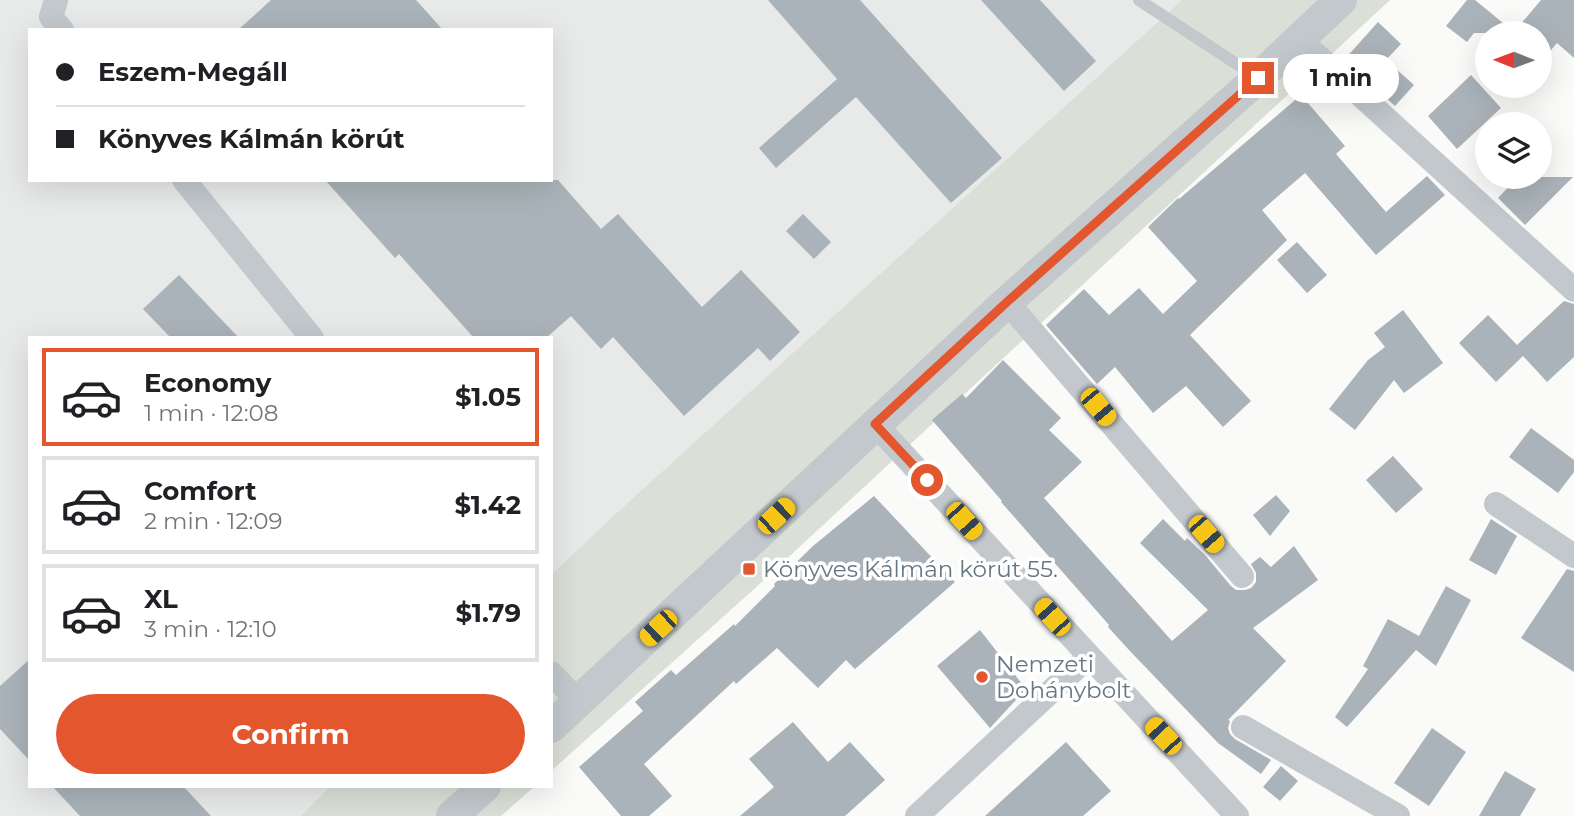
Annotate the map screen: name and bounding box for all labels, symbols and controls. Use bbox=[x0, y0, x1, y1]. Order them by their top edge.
north arrow bbox=[1475, 21, 1552, 98]
map controls bbox=[1475, 21, 1552, 189]
callout: 1 min bbox=[1282, 54, 1398, 102]
text: Eszem-Megáll bbox=[98, 56, 288, 88]
route end bbox=[1242, 62, 1274, 94]
text: 1 min bbox=[1310, 64, 1372, 92]
button: layers bbox=[1475, 112, 1552, 189]
text: Könyves Kálmán körút bbox=[98, 123, 405, 155]
icon: car bbox=[60, 366, 123, 429]
text: Economy bbox=[144, 367, 271, 399]
text: $1.05 bbox=[455, 381, 521, 413]
car bbox=[1077, 384, 1120, 430]
text: 1 min · 12:08 bbox=[144, 399, 278, 427]
route start bbox=[911, 464, 943, 496]
icon: car bbox=[60, 474, 123, 537]
text: Comfort bbox=[144, 475, 256, 507]
text: $1.42 bbox=[454, 489, 521, 521]
car bbox=[754, 494, 799, 538]
car bbox=[943, 498, 986, 544]
text: 2 min · 12:09 bbox=[144, 507, 283, 535]
car bbox=[1185, 511, 1228, 557]
place label: Könyves Kálmán körút 55. bbox=[763, 555, 1058, 583]
marker: Könyves Kálmán körút 55. bbox=[741, 561, 757, 577]
icon: car bbox=[60, 582, 123, 645]
text: XL bbox=[144, 583, 178, 615]
car bbox=[1031, 594, 1074, 640]
text: $1.79 bbox=[455, 597, 521, 629]
car bbox=[636, 606, 681, 650]
text: 3 min · 12:10 bbox=[144, 615, 277, 643]
place label: Nemzeti Dohánybolt bbox=[996, 650, 1131, 704]
marker: Nemzeti Dohánybolt bbox=[974, 669, 990, 685]
button: Confirm bbox=[56, 694, 525, 774]
car bbox=[1141, 713, 1186, 759]

